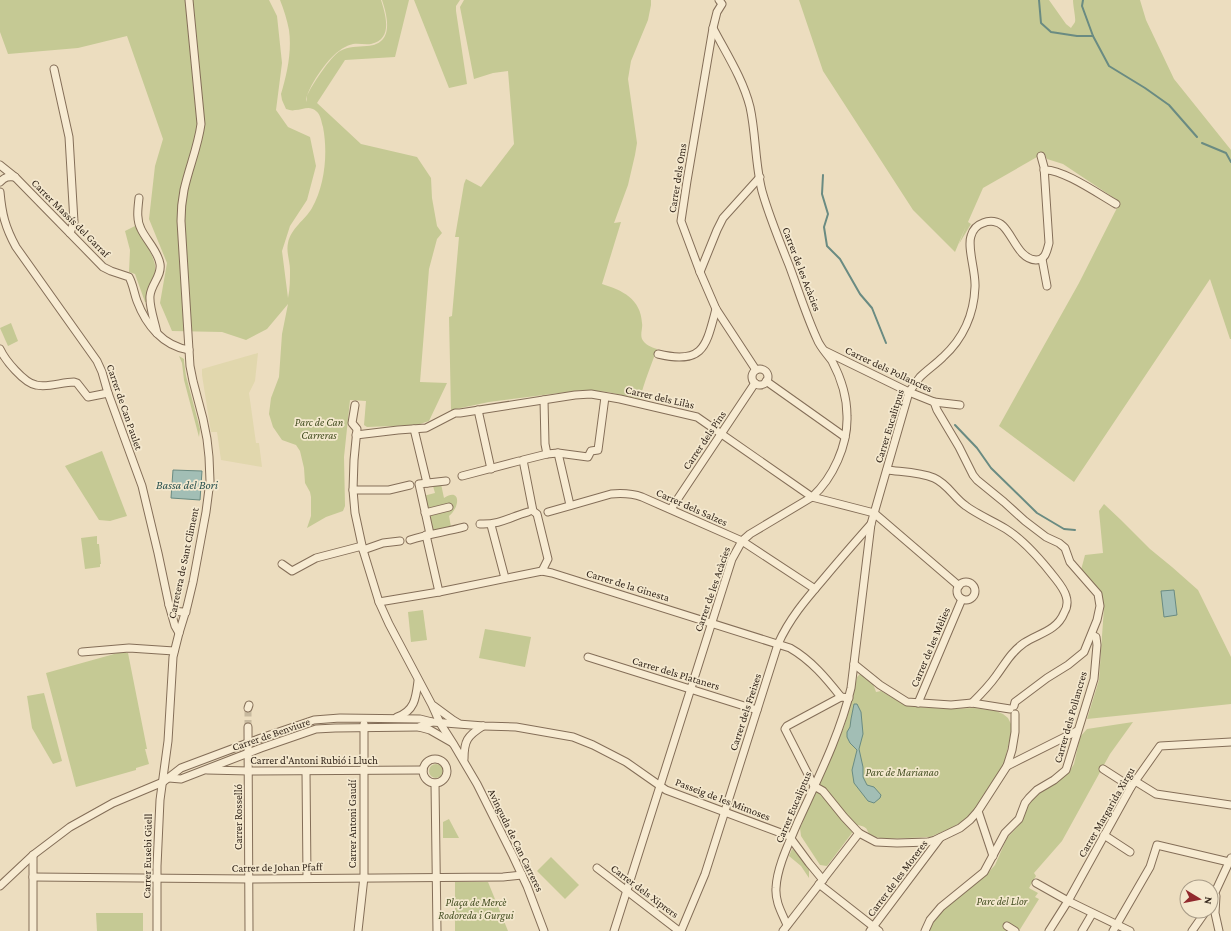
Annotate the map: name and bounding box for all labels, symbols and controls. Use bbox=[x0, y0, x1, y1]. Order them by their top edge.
street label: Carrer dels Oms bbox=[666, 142, 688, 214]
street label: Carrer Massís del Garraf bbox=[29, 176, 113, 260]
street label: Carrer de les Acàcies bbox=[780, 225, 824, 313]
street label: Carrer dels Pollancres bbox=[844, 344, 934, 394]
street label: Carrer de Can Paulet bbox=[105, 363, 145, 452]
street label: Carrer dels Lilàs bbox=[624, 383, 696, 411]
street label: Carrer Eucalitpus bbox=[872, 388, 907, 465]
street label: Carrer dels Pins bbox=[680, 408, 728, 472]
park label: Parc de Can Carreras bbox=[295, 416, 344, 441]
water label: Bassa del Bori bbox=[156, 478, 219, 492]
street label: Carrer dels Salzes bbox=[654, 486, 730, 528]
street label: Carretera de Sant Climent bbox=[165, 506, 201, 620]
street label: Carrer de les Acàcies bbox=[692, 545, 732, 633]
street label: Carrer de la Ginesta bbox=[585, 567, 671, 603]
street label: Carrer de les Mèlies bbox=[908, 605, 952, 689]
street label: Carrer dels Plataners bbox=[631, 654, 721, 692]
street label: Carrer dels Pollancres bbox=[1051, 670, 1089, 764]
street label: Carrer dels Freixes bbox=[727, 672, 763, 752]
street label: Carrer de Benviure bbox=[230, 715, 312, 753]
street label: Carrer d'Antoni Rubió i Lluch bbox=[250, 754, 378, 766]
street label: Carrer Margarida Xirgu bbox=[1075, 765, 1138, 860]
park label: Parc de Marianao bbox=[865, 766, 939, 778]
street label: Carrer Eucaliptus bbox=[773, 769, 814, 845]
street label: Passeig de les Mimoses bbox=[673, 775, 772, 824]
street label: Carrer Antoni Gaudí bbox=[346, 779, 358, 868]
street label: Carrer Rosselló bbox=[232, 783, 244, 850]
street label: Avinguda de Can Carreres bbox=[485, 787, 546, 894]
street label: Carrer Eusebi Güell bbox=[140, 813, 154, 898]
street label: Carrer de les Moreres bbox=[864, 837, 930, 919]
street label: Carrer de Johan Pfaff bbox=[232, 860, 323, 875]
street label: Carrer dels Xiprers bbox=[608, 862, 681, 921]
north arrow bbox=[1179, 879, 1219, 919]
park label: Parc del Llor bbox=[977, 895, 1029, 907]
park label: Plaça de Mercè Rodoreda i Gurgui bbox=[438, 896, 514, 922]
text: N bbox=[1202, 896, 1215, 906]

